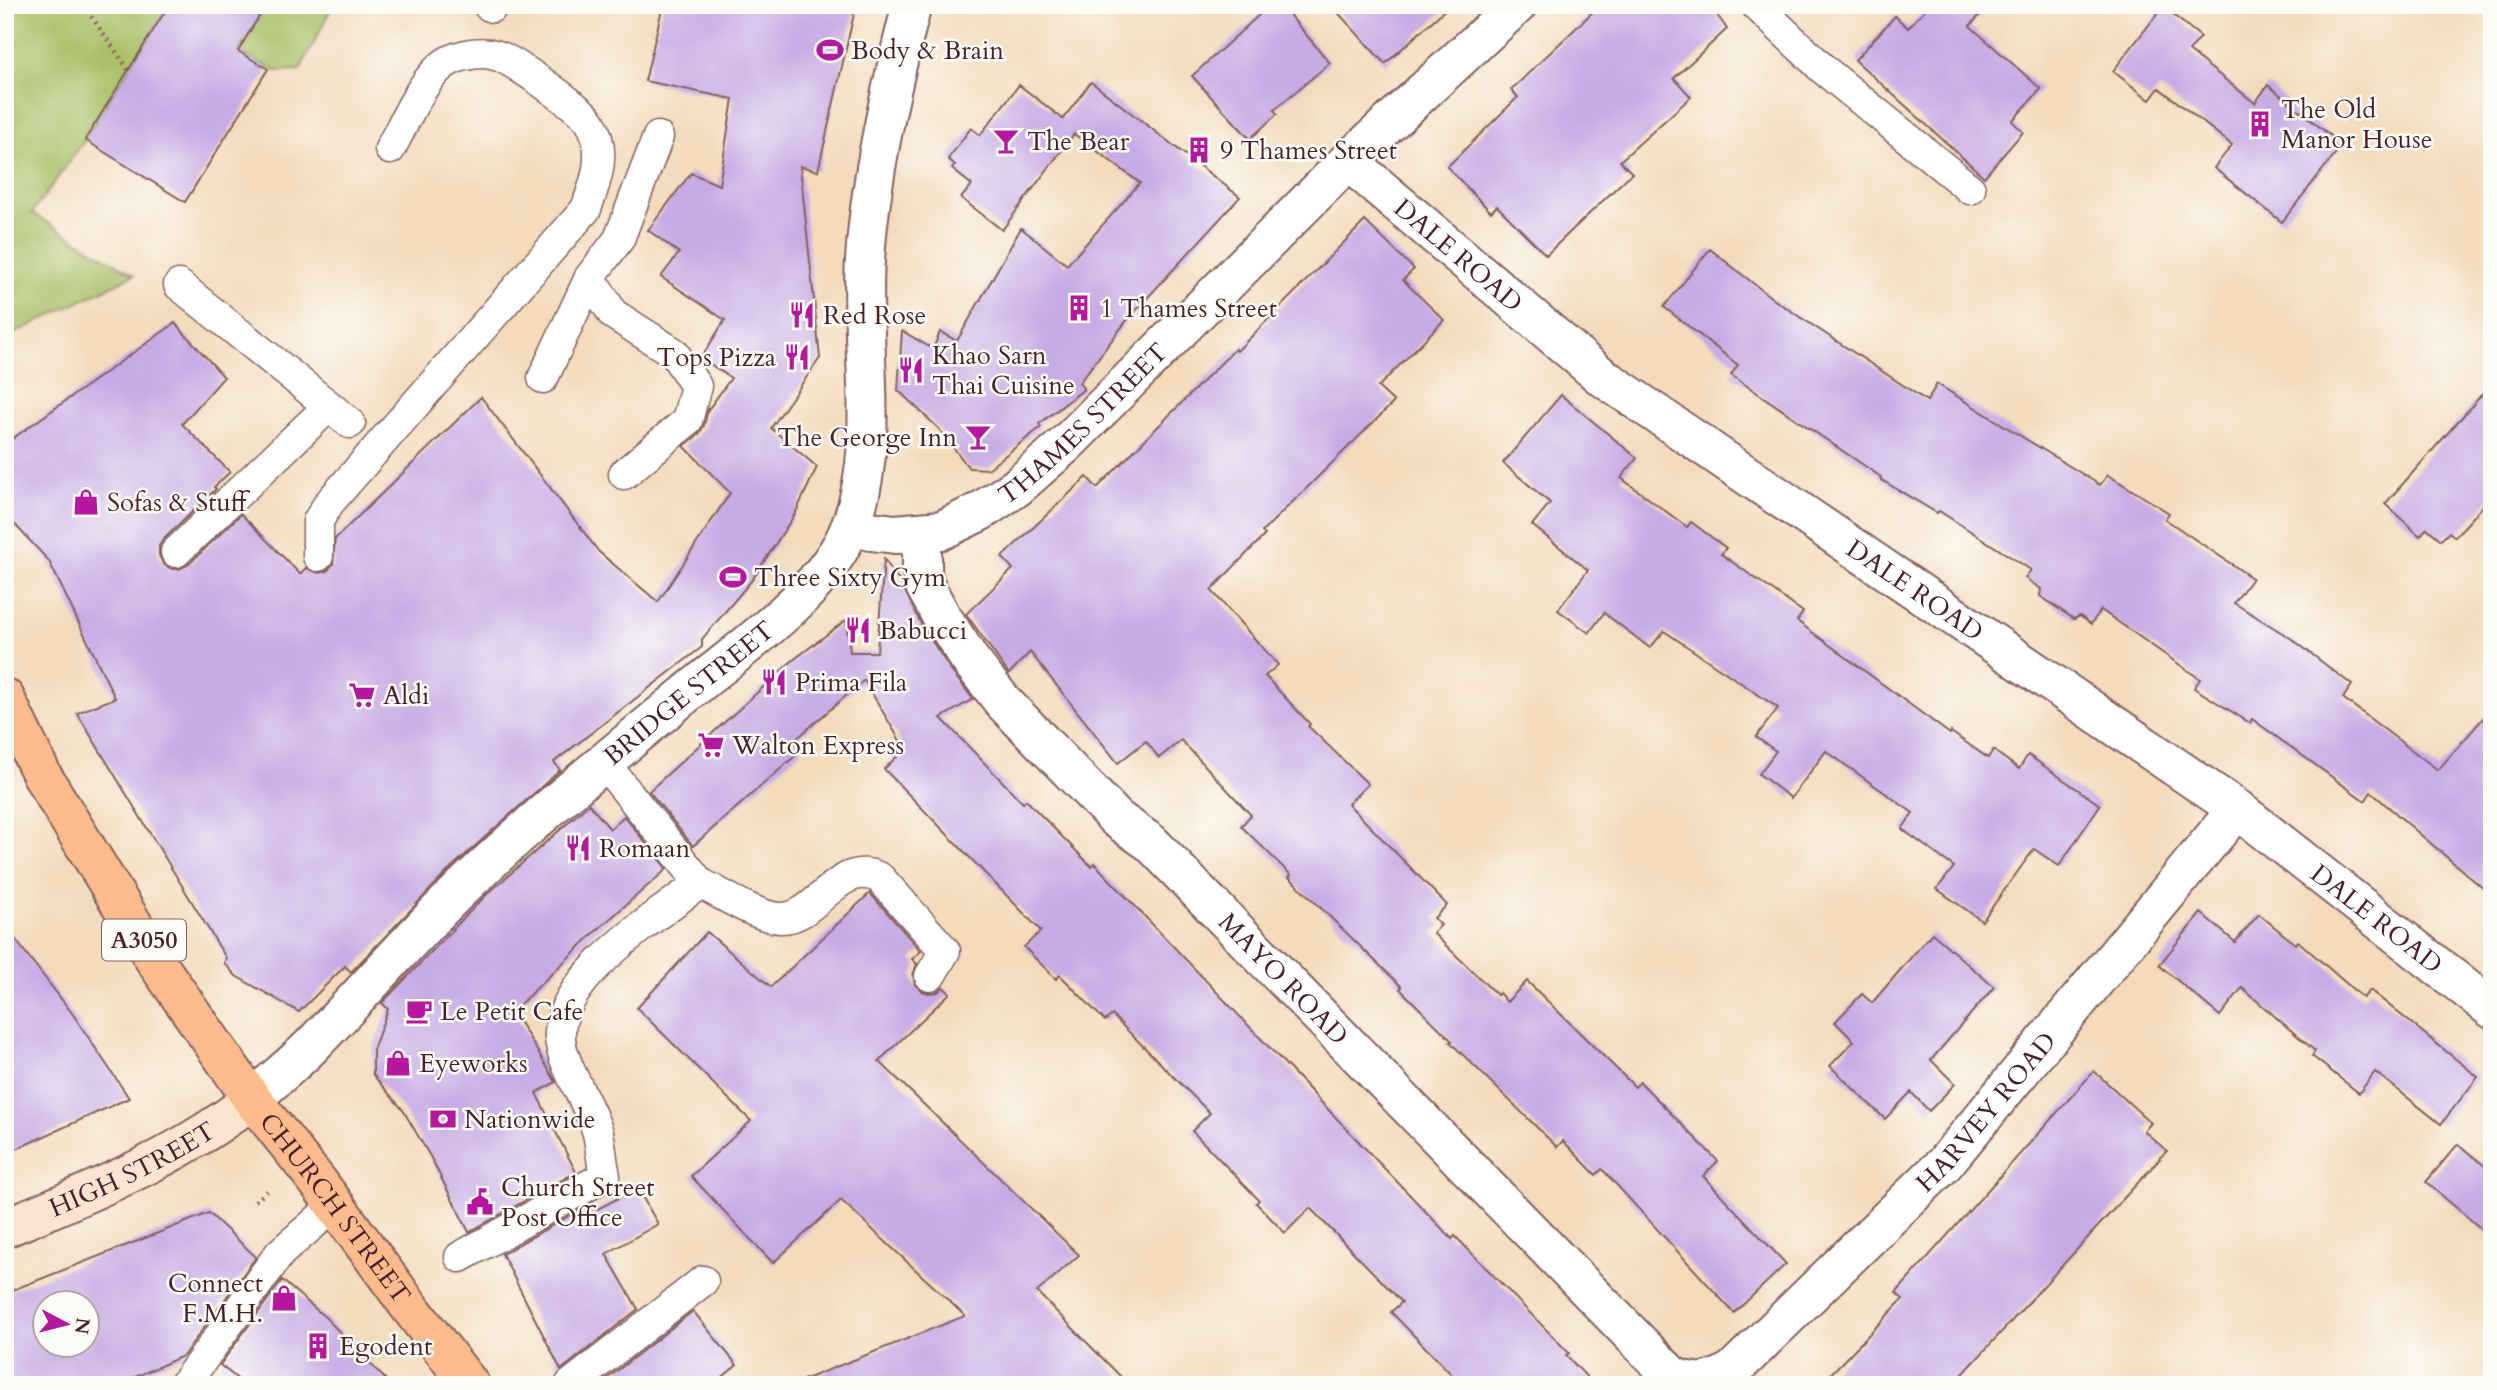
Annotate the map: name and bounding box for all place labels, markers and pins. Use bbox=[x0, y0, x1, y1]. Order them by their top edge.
place label: Body & Brain bbox=[851, 33, 1004, 68]
sports icon: Body & Brain bbox=[815, 35, 845, 65]
place label: The Old Manor House bbox=[2281, 92, 2433, 157]
building icon: The Old Manor House bbox=[2245, 109, 2275, 139]
place label: The Bear bbox=[1027, 124, 1130, 159]
bar icon: The Bear bbox=[991, 126, 1021, 156]
place label: 9 Thames Street bbox=[1220, 133, 1397, 168]
building icon: 9 Thames Street bbox=[1184, 135, 1214, 165]
place label: 1 Thames Street bbox=[1100, 291, 1277, 326]
building icon: 1 Thames Street bbox=[1064, 293, 1094, 323]
place label: Red Rose bbox=[823, 298, 926, 333]
restaurant icon: Red Rose bbox=[787, 300, 817, 330]
place label: Khao Sarn Thai Cuisine bbox=[932, 338, 1075, 403]
place label: Tops Pizza bbox=[656, 340, 776, 375]
restaurant icon: Tops Pizza bbox=[782, 342, 812, 372]
restaurant icon: Khao Sarn Thai Cuisine bbox=[896, 355, 926, 385]
place label: The George Inn bbox=[777, 420, 957, 455]
bar icon: The George Inn bbox=[963, 422, 993, 452]
place label: Sofas & Stuff bbox=[107, 485, 251, 520]
shop icon: Sofas & Stuff bbox=[71, 487, 101, 517]
place label: Three Sixty Gym bbox=[754, 560, 946, 595]
sports icon: Three Sixty Gym bbox=[718, 562, 748, 592]
place label: Babucci bbox=[879, 613, 967, 648]
restaurant icon: Babucci bbox=[843, 615, 873, 645]
place label: Prima Fila bbox=[795, 665, 907, 700]
restaurant icon: Prima Fila bbox=[759, 667, 789, 697]
place label: Aldi bbox=[383, 678, 429, 713]
supermarket icon: Aldi bbox=[347, 680, 377, 710]
place label: Walton Express bbox=[731, 728, 904, 763]
supermarket icon: Walton Express bbox=[696, 730, 726, 760]
place label: Romaan bbox=[599, 831, 691, 866]
restaurant icon: Romaan bbox=[563, 833, 593, 863]
place label: Le Petit Cafe bbox=[440, 994, 583, 1029]
cafe icon: Le Petit Cafe bbox=[404, 996, 434, 1026]
place label: Eyeworks bbox=[419, 1046, 528, 1081]
shop icon: Eyeworks bbox=[383, 1048, 413, 1078]
place label: Nationwide bbox=[464, 1102, 596, 1137]
bank icon: Nationwide bbox=[428, 1104, 458, 1134]
place label: Church Street Post Office bbox=[501, 1170, 655, 1235]
public building icon: Church Street Post Office bbox=[465, 1187, 495, 1217]
place label: Connect F.M.H. bbox=[168, 1266, 263, 1331]
shop icon: Connect F.M.H. bbox=[269, 1283, 299, 1313]
place label: Egodent bbox=[339, 1329, 432, 1364]
building icon: Egodent bbox=[303, 1331, 333, 1361]

